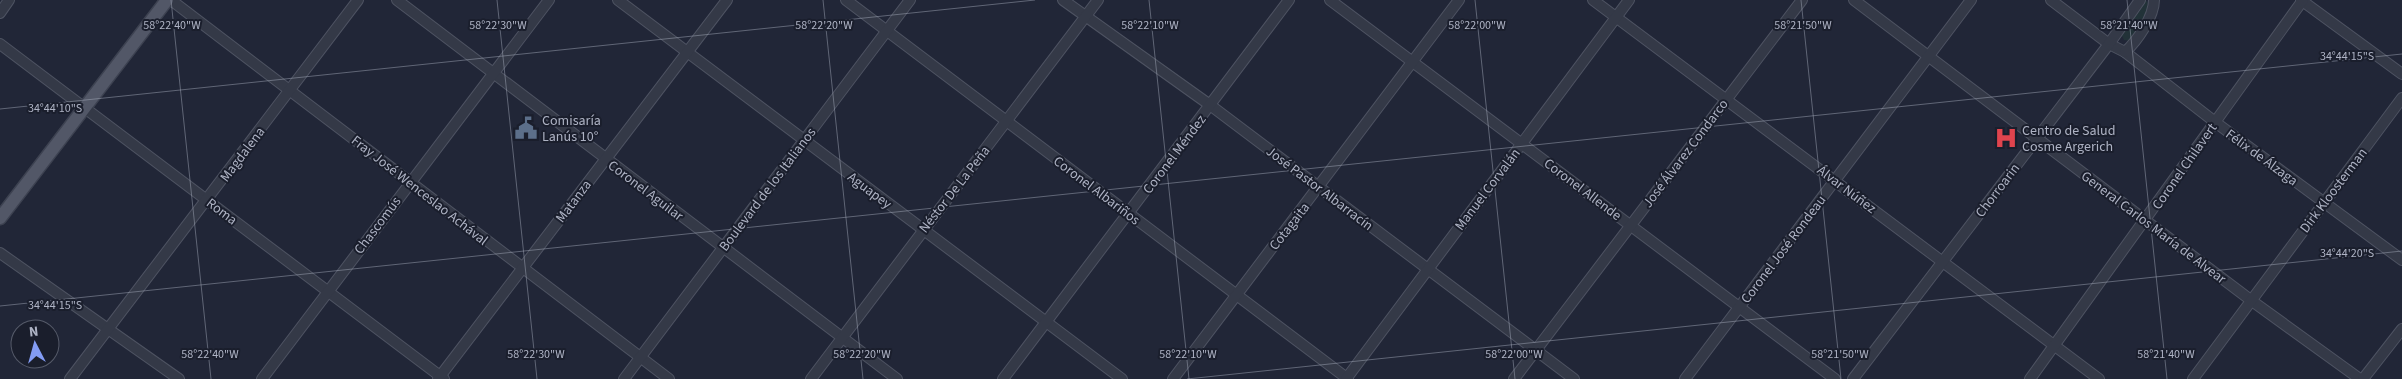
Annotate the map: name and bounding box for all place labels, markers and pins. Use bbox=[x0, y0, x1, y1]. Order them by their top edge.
place label: Comisaría Lanús 10° bbox=[542, 111, 601, 147]
public building icon: Comisaría Lanús 10° bbox=[513, 115, 539, 141]
place label: Centro de Salud Cosme Argerich bbox=[2022, 121, 2115, 157]
hospital icon: Centro de Salud Cosme Argerich bbox=[1993, 125, 2019, 151]

